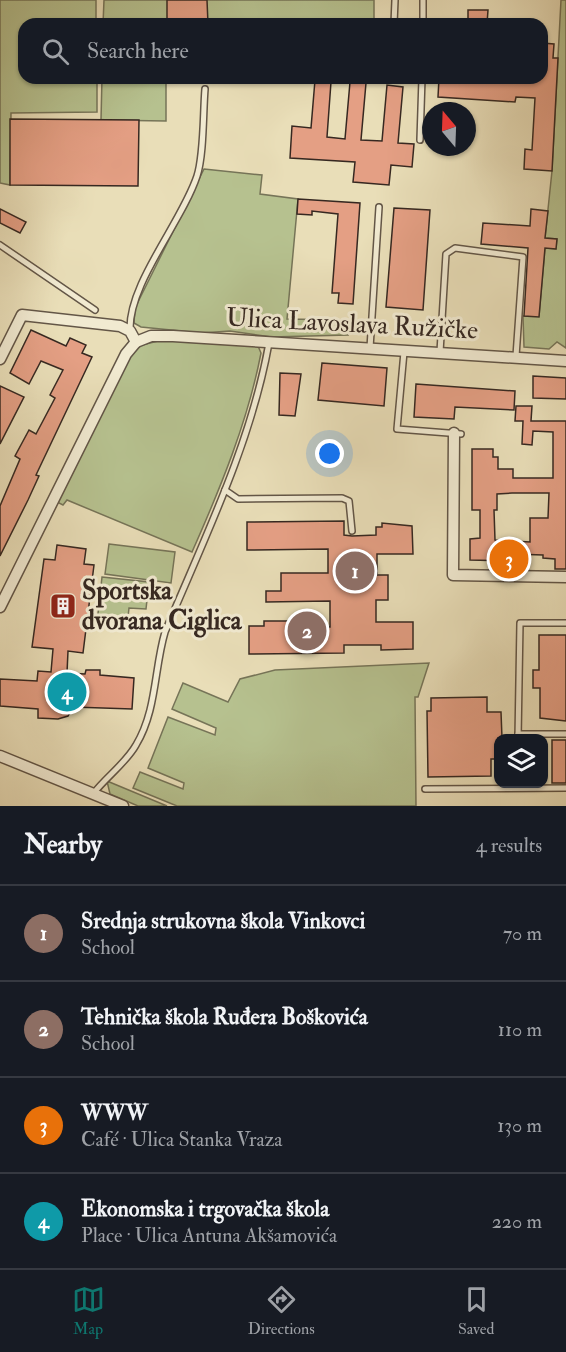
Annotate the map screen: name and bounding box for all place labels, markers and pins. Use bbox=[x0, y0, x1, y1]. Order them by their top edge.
pin: 3 bbox=[490, 536, 528, 582]
pin: 1 bbox=[336, 548, 374, 594]
place label: Sportska dvorana Ciglica bbox=[82, 575, 243, 638]
building icon: Sportska dvorana Ciglica bbox=[48, 591, 78, 621]
pin: 2 bbox=[288, 608, 326, 654]
pin: 4 bbox=[48, 670, 86, 714]

